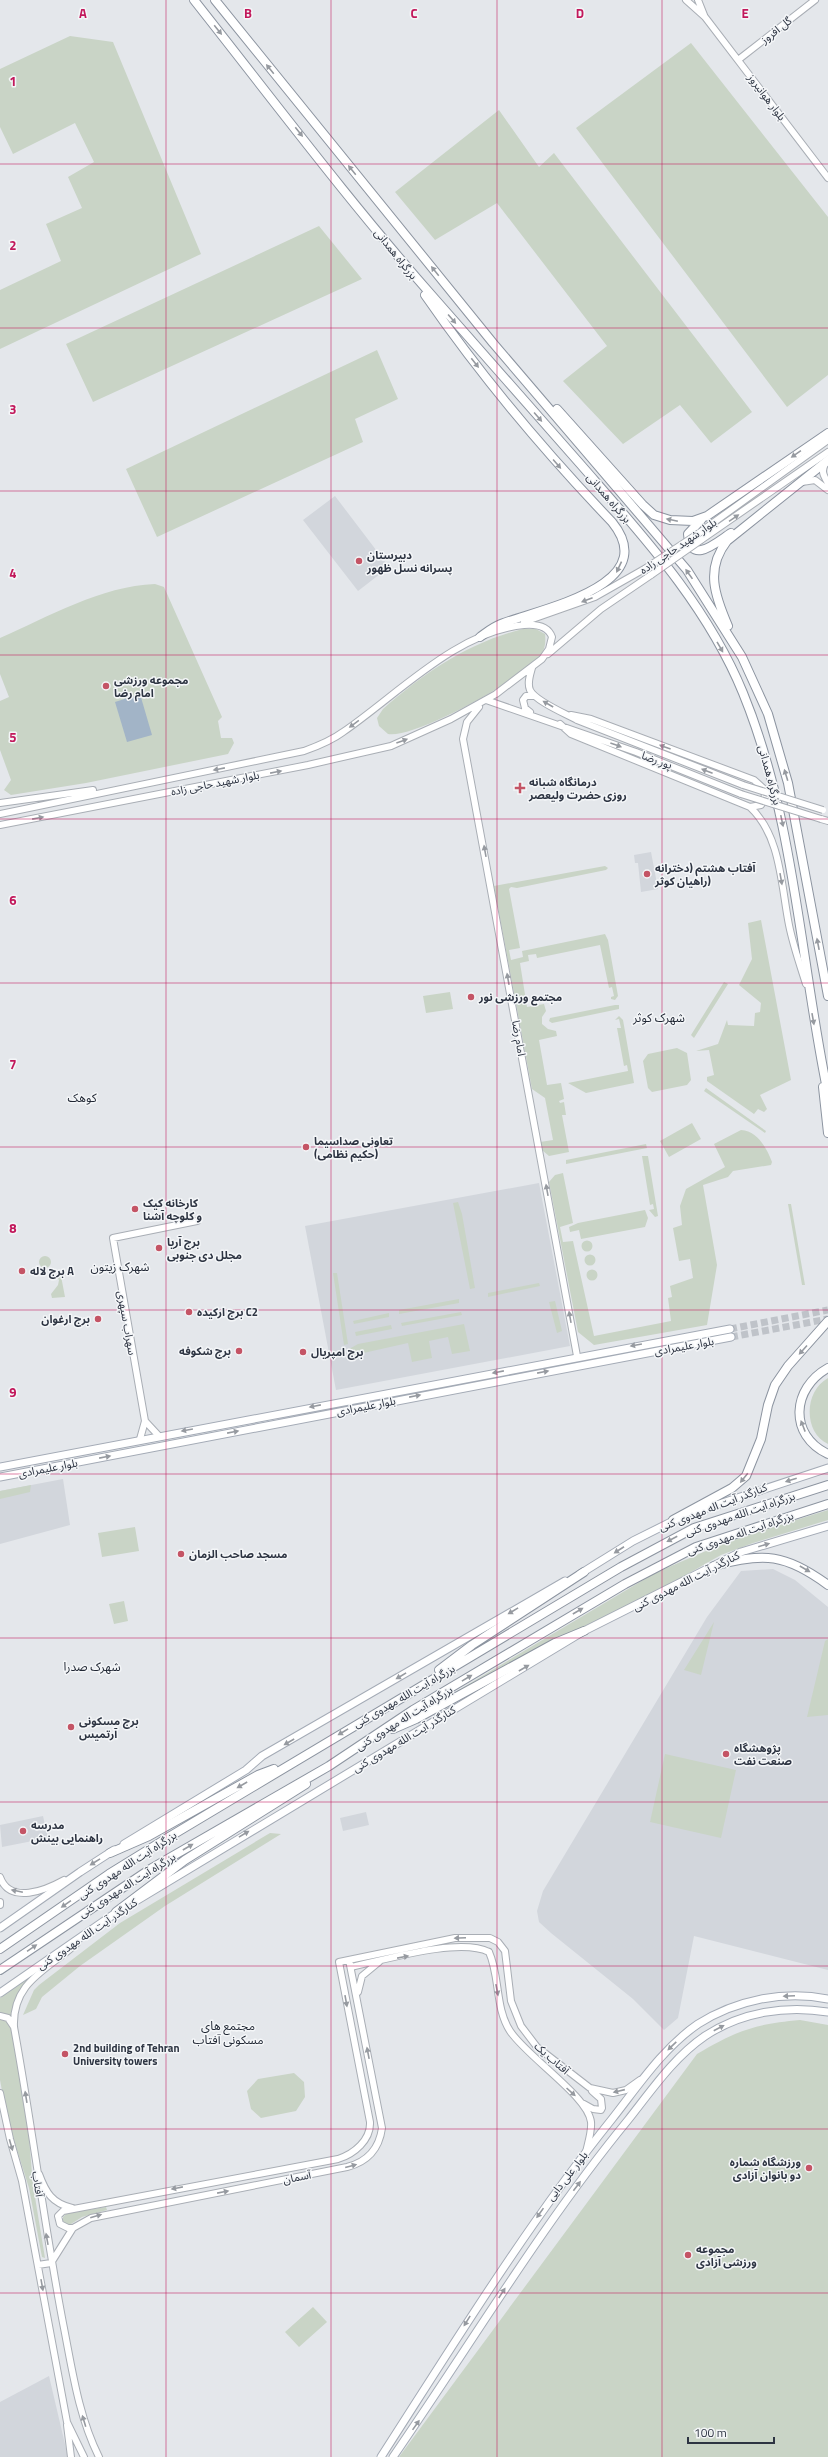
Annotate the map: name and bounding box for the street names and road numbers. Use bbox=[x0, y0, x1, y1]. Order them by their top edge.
street label: گل افروز bbox=[756, 12, 795, 48]
street label: بلوار هوانیروز bbox=[743, 69, 790, 124]
street label: بزرگراه همدانی bbox=[371, 225, 422, 283]
street label: بزرگراه همدانی bbox=[583, 470, 635, 526]
street label: بلوار شهید حاجی زاده bbox=[636, 514, 720, 578]
street label: بزرگراه همدانی bbox=[754, 743, 786, 807]
street label: پور رضا bbox=[639, 747, 675, 773]
street label: بلوار شهید حاجی زاده bbox=[169, 767, 261, 799]
street label: امام رضا bbox=[508, 1019, 530, 1057]
street label: سهراب سپهری bbox=[113, 1289, 141, 1357]
street label: بلوار علیمرادی bbox=[653, 1333, 715, 1359]
street label: بلوار علیمرادی bbox=[335, 1392, 397, 1420]
street label: بلوار علیمرادی bbox=[17, 1454, 79, 1482]
street label: کنارگذر آیت اله مهدوی کنی bbox=[657, 1479, 770, 1535]
street label: بزرگراه آیت الله مهدوی کنی bbox=[683, 1488, 797, 1540]
street label: بزرگراه آیت اله مهدوی کنی bbox=[684, 1507, 796, 1559]
street label: کنارگذر آیت الله مهدوی کنی bbox=[630, 1547, 743, 1615]
street label: بزرگراه آیت الله مهدوی کنی bbox=[350, 1660, 458, 1732]
street label: بزرگراه آیت اله مهدوی کنی bbox=[352, 1682, 456, 1754]
street label: کنارگذر آیت الله مهدوی کنی bbox=[349, 1701, 459, 1776]
street label: بزرگراه آیت الله مهدوی کنی bbox=[74, 1827, 180, 1903]
street label: بزرگراه آیت اله مهدوی کنی bbox=[75, 1849, 179, 1921]
street label: کنارگذر آیت الله مهدوی کنی bbox=[34, 1894, 141, 1974]
street label: آفتاب یک bbox=[531, 2038, 574, 2078]
street label: بلوار علی دایی bbox=[542, 2148, 592, 2204]
street label: آسمان bbox=[282, 2166, 313, 2188]
street label: آفتاب bbox=[28, 2170, 48, 2199]

